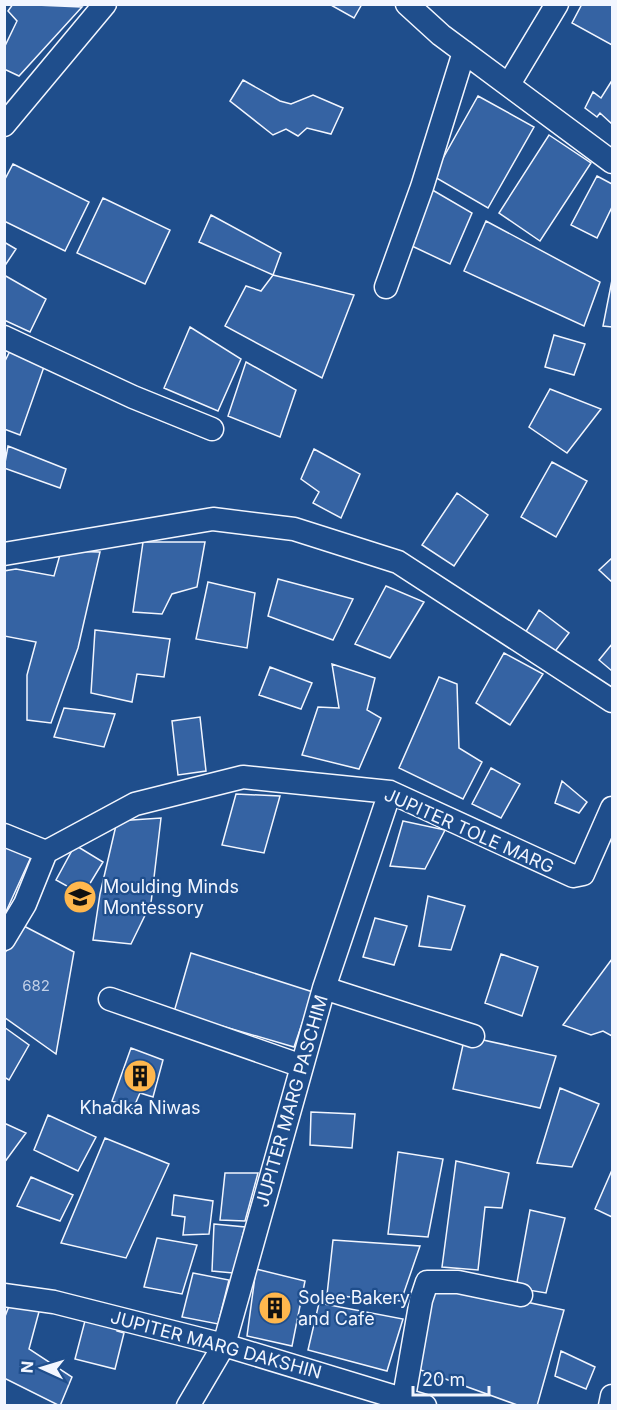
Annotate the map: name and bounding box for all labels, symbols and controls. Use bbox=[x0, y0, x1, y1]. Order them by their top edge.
street label: JUPITER TOLE MARG bbox=[381, 784, 557, 877]
place label: Moulding Minds Montessory bbox=[103, 876, 239, 918]
school or university icon: Moulding Minds Montessory bbox=[62, 879, 98, 915]
house number: 682 bbox=[22, 976, 50, 995]
street label: JUPITER MARG PASCHIM bbox=[251, 992, 332, 1209]
building icon: Khadka Niwas bbox=[122, 1058, 158, 1094]
place label: Khadka Niwas bbox=[79, 1097, 201, 1118]
place label: Solee Bakery and Cafe bbox=[298, 1287, 410, 1329]
building icon: Solee Bakery and Cafe bbox=[257, 1290, 293, 1326]
street label: JUPITER MARG DAKSHIN bbox=[108, 1306, 324, 1383]
north arrow bbox=[12, 1338, 72, 1398]
scale bar bbox=[413, 1359, 490, 1397]
text: N bbox=[17, 1360, 37, 1374]
text: 20 m bbox=[422, 1369, 465, 1390]

